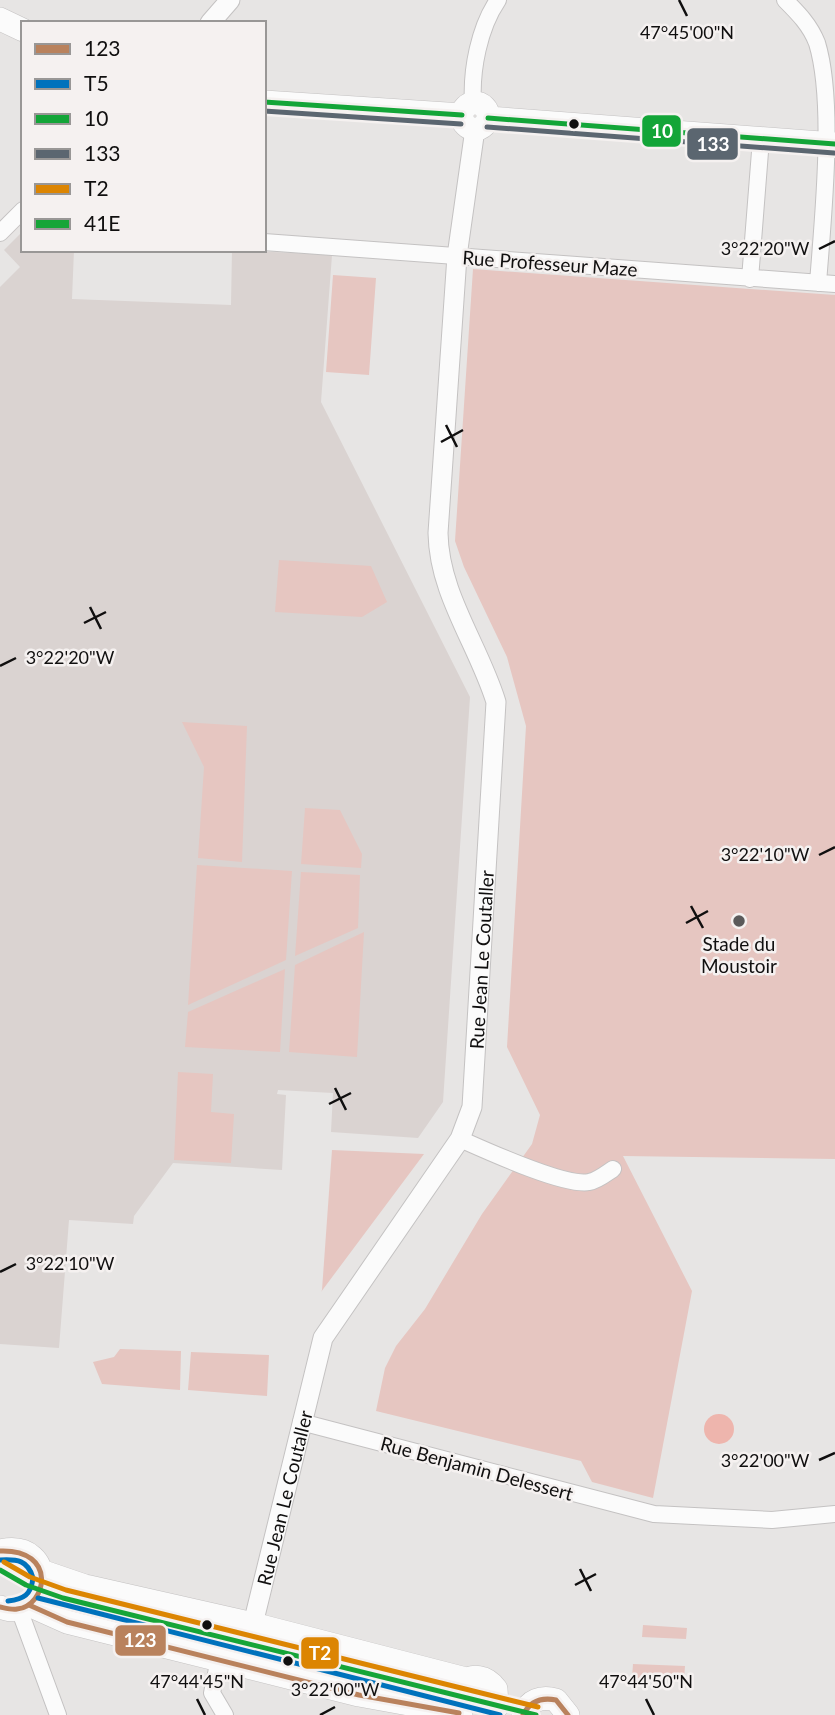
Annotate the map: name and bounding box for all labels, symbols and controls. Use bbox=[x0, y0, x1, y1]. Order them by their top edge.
legend bbox=[21, 21, 266, 252]
text: 47°45'00"N bbox=[640, 21, 734, 43]
text: 123 bbox=[84, 35, 121, 60]
text: T5 bbox=[84, 70, 109, 95]
text: 10 bbox=[84, 105, 108, 130]
line badge: 10 bbox=[641, 114, 682, 148]
unlabelled marker bbox=[567, 117, 581, 131]
text: 10 bbox=[651, 119, 673, 142]
line badge: 133 bbox=[686, 127, 739, 161]
text: 133 bbox=[696, 132, 730, 155]
text: 133 bbox=[84, 140, 121, 165]
text: T2 bbox=[84, 175, 109, 200]
text: 41E bbox=[84, 210, 121, 235]
text: 3°22'20"W bbox=[721, 237, 810, 259]
street label: Rue Professeur Maze bbox=[462, 245, 638, 281]
text: 3°22'20"W bbox=[26, 646, 115, 668]
text: 3°22'10"W bbox=[721, 843, 810, 865]
street label: Rue Jean Le Coutaller bbox=[464, 869, 498, 1050]
marker: Stade du Moustoir bbox=[731, 913, 747, 929]
place label: Stade du Moustoir bbox=[701, 932, 777, 977]
text: 3°22'10"W bbox=[26, 1252, 115, 1274]
street label: Rue Jean Le Coutaller bbox=[251, 1408, 316, 1588]
street label: Rue Benjamin Delessert bbox=[378, 1431, 576, 1505]
text: 3°22'00"W bbox=[721, 1449, 810, 1471]
unlabelled marker bbox=[200, 1618, 214, 1632]
line badge: 123 bbox=[114, 1624, 167, 1657]
text: 123 bbox=[123, 1628, 157, 1651]
line badge: T2 bbox=[300, 1636, 340, 1670]
text: T2 bbox=[309, 1641, 331, 1664]
unlabelled marker bbox=[281, 1654, 295, 1668]
text: 47°44'45"N bbox=[150, 1670, 244, 1692]
text: 47°44'50"N bbox=[599, 1670, 693, 1692]
text: 3°22'00"W bbox=[291, 1678, 380, 1700]

